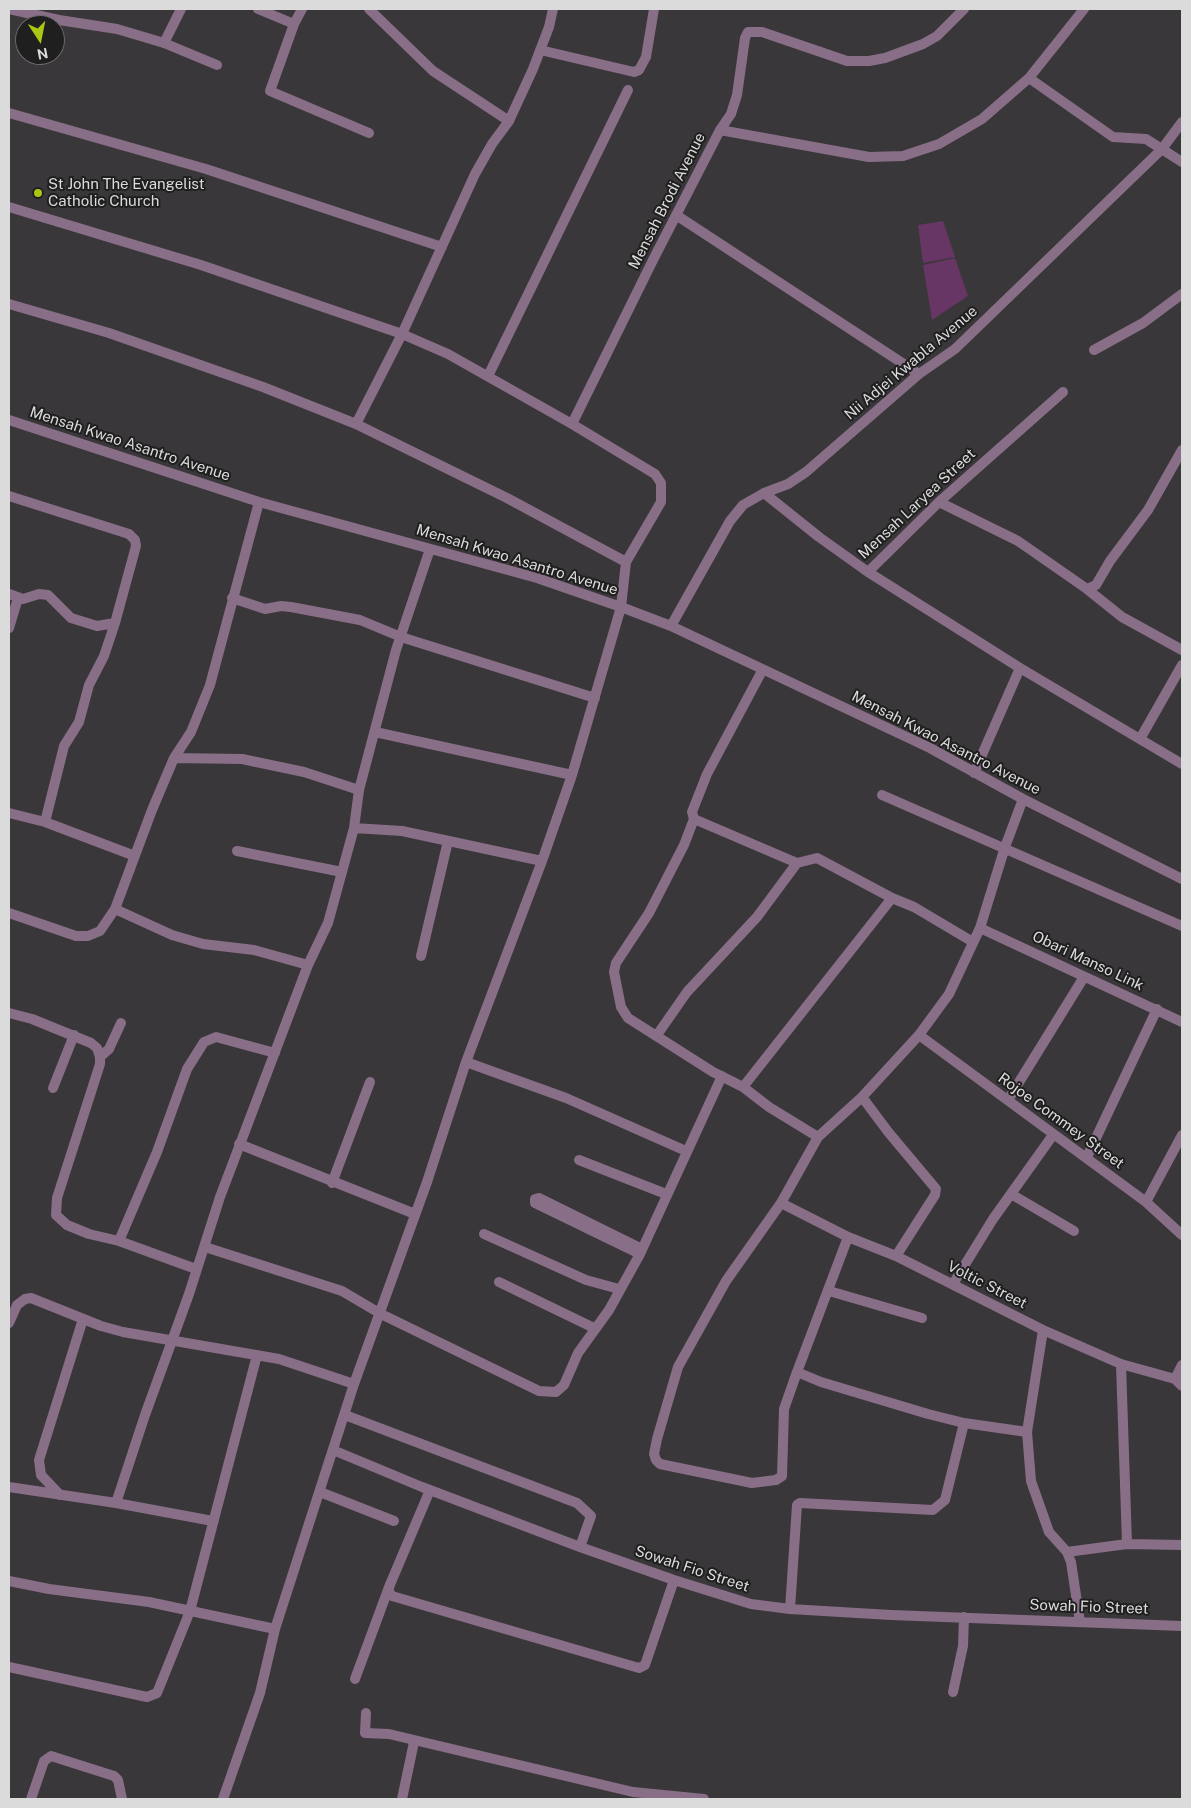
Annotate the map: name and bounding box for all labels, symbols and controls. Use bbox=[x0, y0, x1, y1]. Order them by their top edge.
north arrow bbox=[15, 15, 65, 65]
text: N bbox=[36, 45, 50, 63]
street label: Mensah Brodi Avenue bbox=[625, 130, 709, 272]
place label: St John The Evangelist Catholic Church bbox=[48, 175, 205, 210]
marker: St John The Evangelist Catholic Church bbox=[32, 187, 44, 199]
street label: Nii Adjei Kwabla Avenue bbox=[841, 302, 981, 424]
street label: Mensah Kwao Asantro Avenue bbox=[27, 403, 233, 485]
street label: Mensah Laryea Street bbox=[855, 445, 979, 563]
street label: Mensah Kwao Asantro Avenue bbox=[414, 521, 620, 599]
street label: Mensah Kwao Asantro Avenue bbox=[848, 687, 1044, 799]
street label: Obari Manso Link bbox=[1030, 927, 1146, 995]
street label: Rojoe Commey Street bbox=[994, 1069, 1128, 1173]
street label: Voltic Street bbox=[944, 1257, 1030, 1313]
street label: Sowah Fio Street bbox=[633, 1542, 751, 1596]
street label: Sowah Fio Street bbox=[1029, 1596, 1149, 1618]

